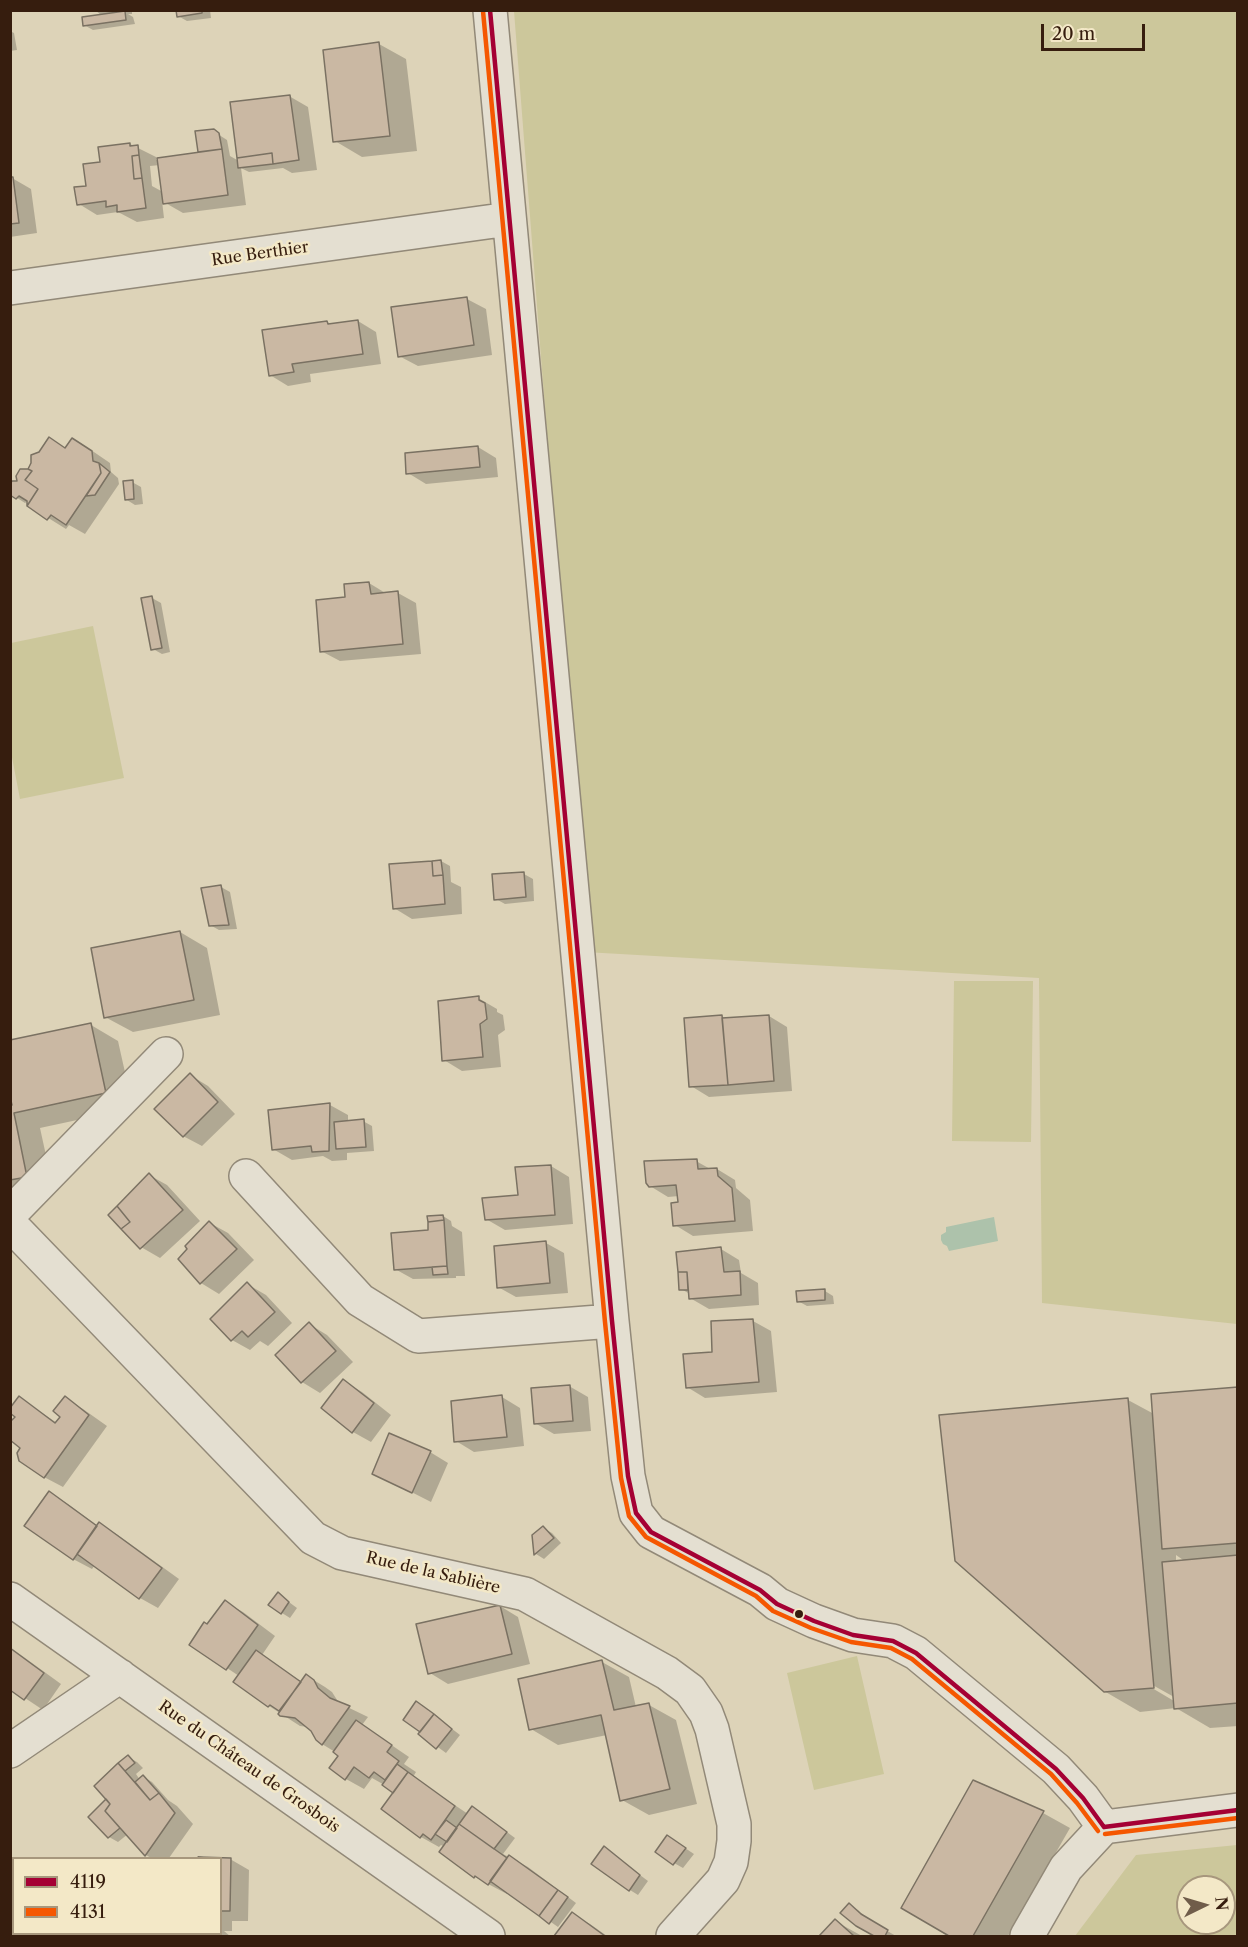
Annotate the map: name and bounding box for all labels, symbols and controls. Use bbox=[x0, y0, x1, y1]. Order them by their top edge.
scale bar bbox=[1044, 12, 1148, 50]
text: 20 m bbox=[1052, 23, 1095, 45]
street label: Rue Berthier bbox=[210, 238, 310, 270]
street label: Rue de la Sablière bbox=[364, 1548, 502, 1598]
unlabelled marker bbox=[793, 1608, 805, 1620]
street label: Rue du Château de Grosbois bbox=[155, 1697, 343, 1837]
legend bbox=[12, 1857, 222, 1935]
text: 4119 bbox=[70, 1871, 106, 1893]
north arrow bbox=[1176, 1875, 1236, 1935]
text: N bbox=[1211, 1896, 1233, 1911]
text: 4131 bbox=[70, 1901, 105, 1923]

